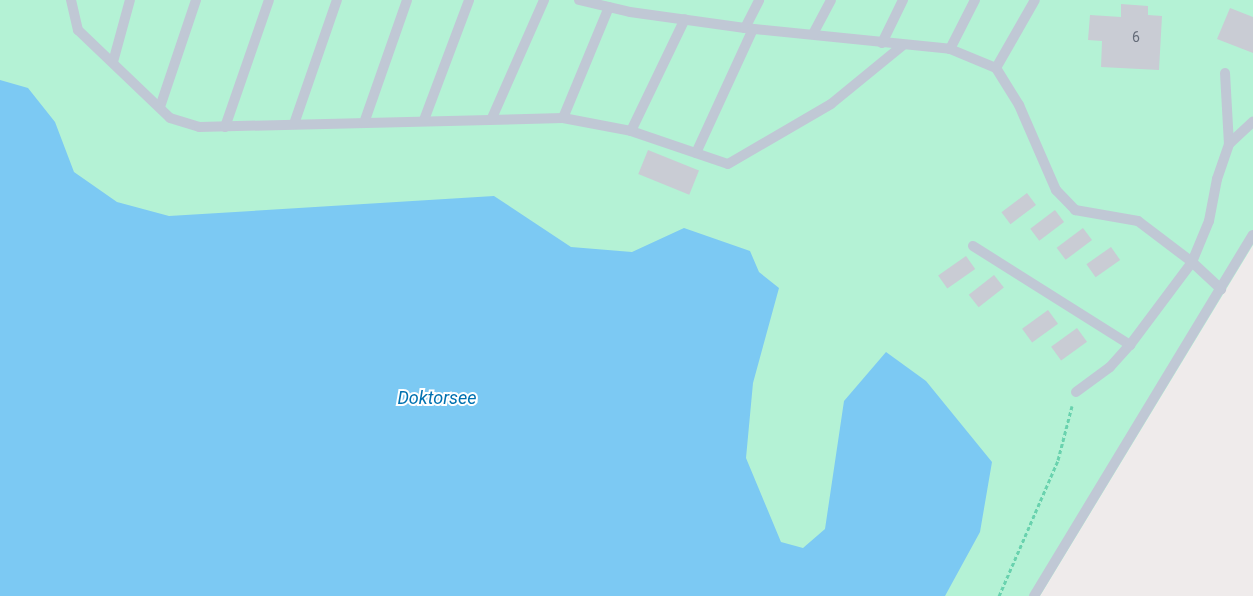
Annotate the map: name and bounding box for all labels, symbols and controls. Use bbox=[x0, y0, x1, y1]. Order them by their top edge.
house number: 6 bbox=[1132, 29, 1140, 45]
water label: Doktorsee bbox=[397, 387, 477, 409]

